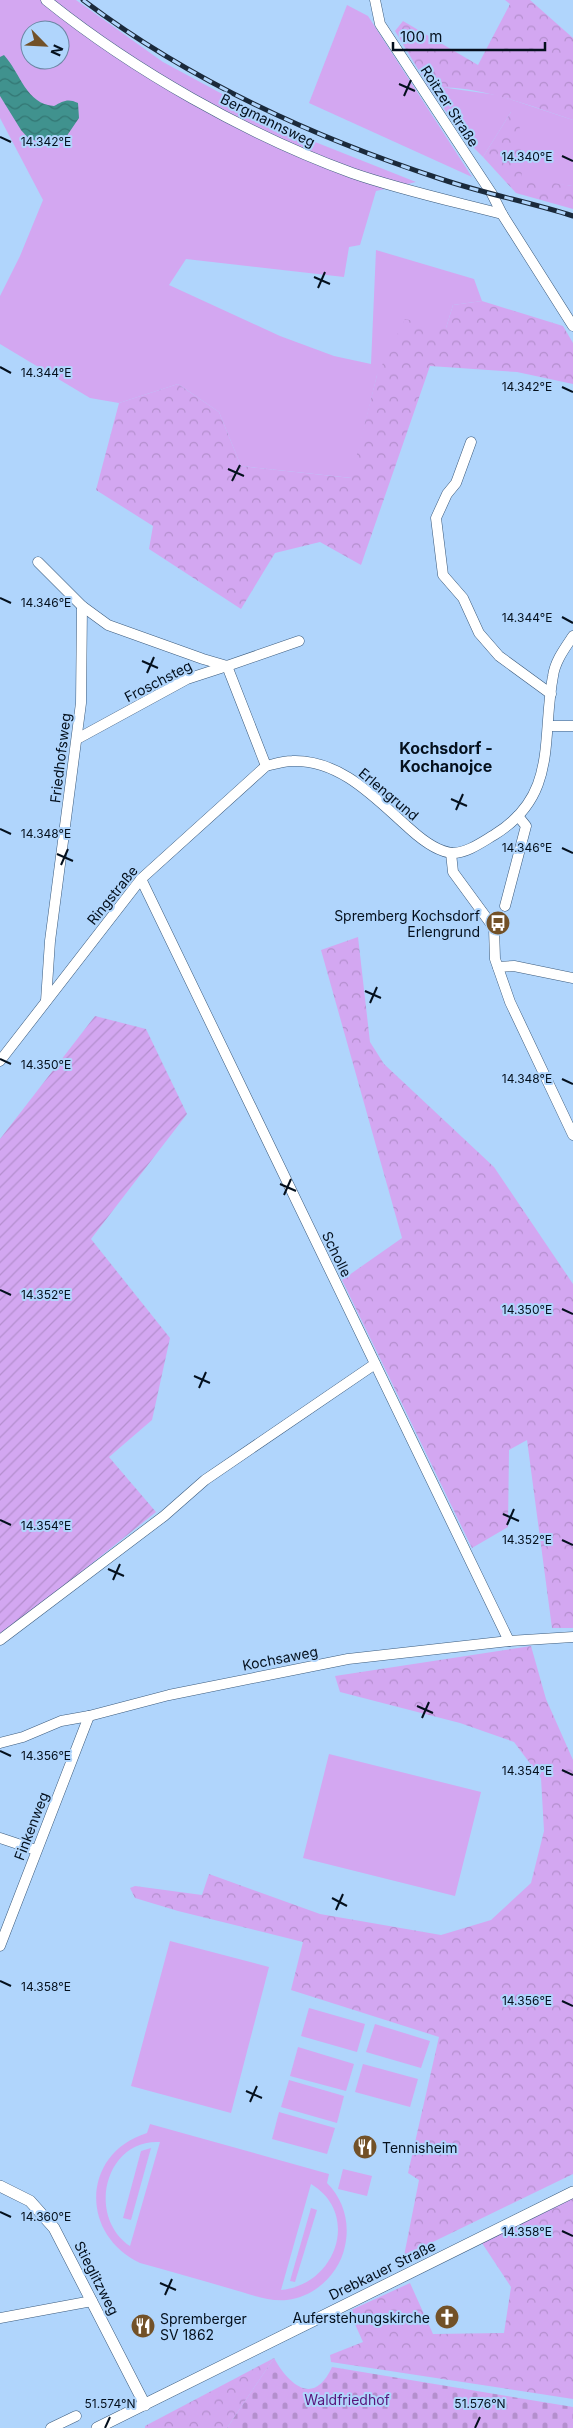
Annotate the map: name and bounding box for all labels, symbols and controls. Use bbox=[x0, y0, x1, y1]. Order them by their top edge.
north arrow bbox=[20, 20, 70, 70]
scale bar bbox=[393, 20, 546, 52]
text: 100 m bbox=[400, 27, 442, 46]
text: N bbox=[47, 42, 67, 59]
street label: Roitzer Straße bbox=[417, 62, 483, 150]
street label: Bergmannsweg bbox=[218, 90, 318, 150]
text: 14.342°E bbox=[21, 134, 71, 149]
text: 14.340°E bbox=[502, 149, 552, 164]
text: 14.344°E bbox=[21, 365, 71, 380]
text: 14.342°E bbox=[502, 379, 552, 394]
text: 14.346°E bbox=[21, 595, 71, 610]
text: 14.344°E bbox=[502, 610, 552, 625]
street label: Froschsteg bbox=[121, 657, 195, 705]
street label: Friedhofsweg bbox=[46, 712, 74, 804]
district label: Kochsdorf - Kochanojce bbox=[399, 738, 493, 776]
street label: Erlengrund bbox=[356, 764, 422, 824]
text: 14.348°E bbox=[21, 826, 71, 841]
text: 14.346°E bbox=[502, 840, 552, 855]
street label: Ringstraße bbox=[83, 862, 141, 928]
place label: Spremberg Kochsdorf Erlengrund bbox=[334, 907, 480, 940]
bus stop icon: Spremberg Kochsdorf Erlengrund bbox=[485, 910, 511, 936]
text: 14.350°E bbox=[21, 1057, 71, 1072]
text: 14.348°E bbox=[502, 1071, 552, 1086]
street label: Scholle bbox=[319, 1228, 355, 1280]
text: 14.352°E bbox=[21, 1287, 71, 1302]
text: 14.350°E bbox=[502, 1302, 552, 1317]
text: 14.354°E bbox=[21, 1518, 71, 1533]
text: 14.352°E bbox=[502, 1532, 552, 1547]
street label: Kochsaweg bbox=[241, 1642, 319, 1674]
text: 14.356°E bbox=[21, 1748, 71, 1763]
text: 14.354°E bbox=[502, 1763, 552, 1778]
street label: Finkenweg bbox=[10, 1789, 52, 1863]
text: 14.358°E bbox=[21, 1979, 71, 1994]
text: 14.356°E bbox=[502, 1993, 552, 2008]
restaurant icon: Tennisheim bbox=[352, 2134, 378, 2160]
place label: Tennisheim bbox=[382, 2139, 458, 2156]
text: 14.360°E bbox=[21, 2209, 71, 2224]
text: 14.358°E bbox=[502, 2224, 552, 2239]
street label: Drebkauer Straße bbox=[326, 2237, 438, 2303]
street label: Stieglitzweg bbox=[71, 2238, 123, 2318]
church icon: Auferstehungskirche bbox=[434, 2304, 460, 2330]
place label: Auferstehungskirche bbox=[293, 2309, 430, 2326]
place label: Spremberger SV 1862 bbox=[160, 2310, 247, 2343]
restaurant icon: Spremberger SV 1862 bbox=[130, 2313, 156, 2339]
park label: Waldfriedhof bbox=[304, 2391, 390, 2408]
text: 51.574°N bbox=[85, 2396, 135, 2411]
text: 51.576°N bbox=[454, 2396, 506, 2411]

